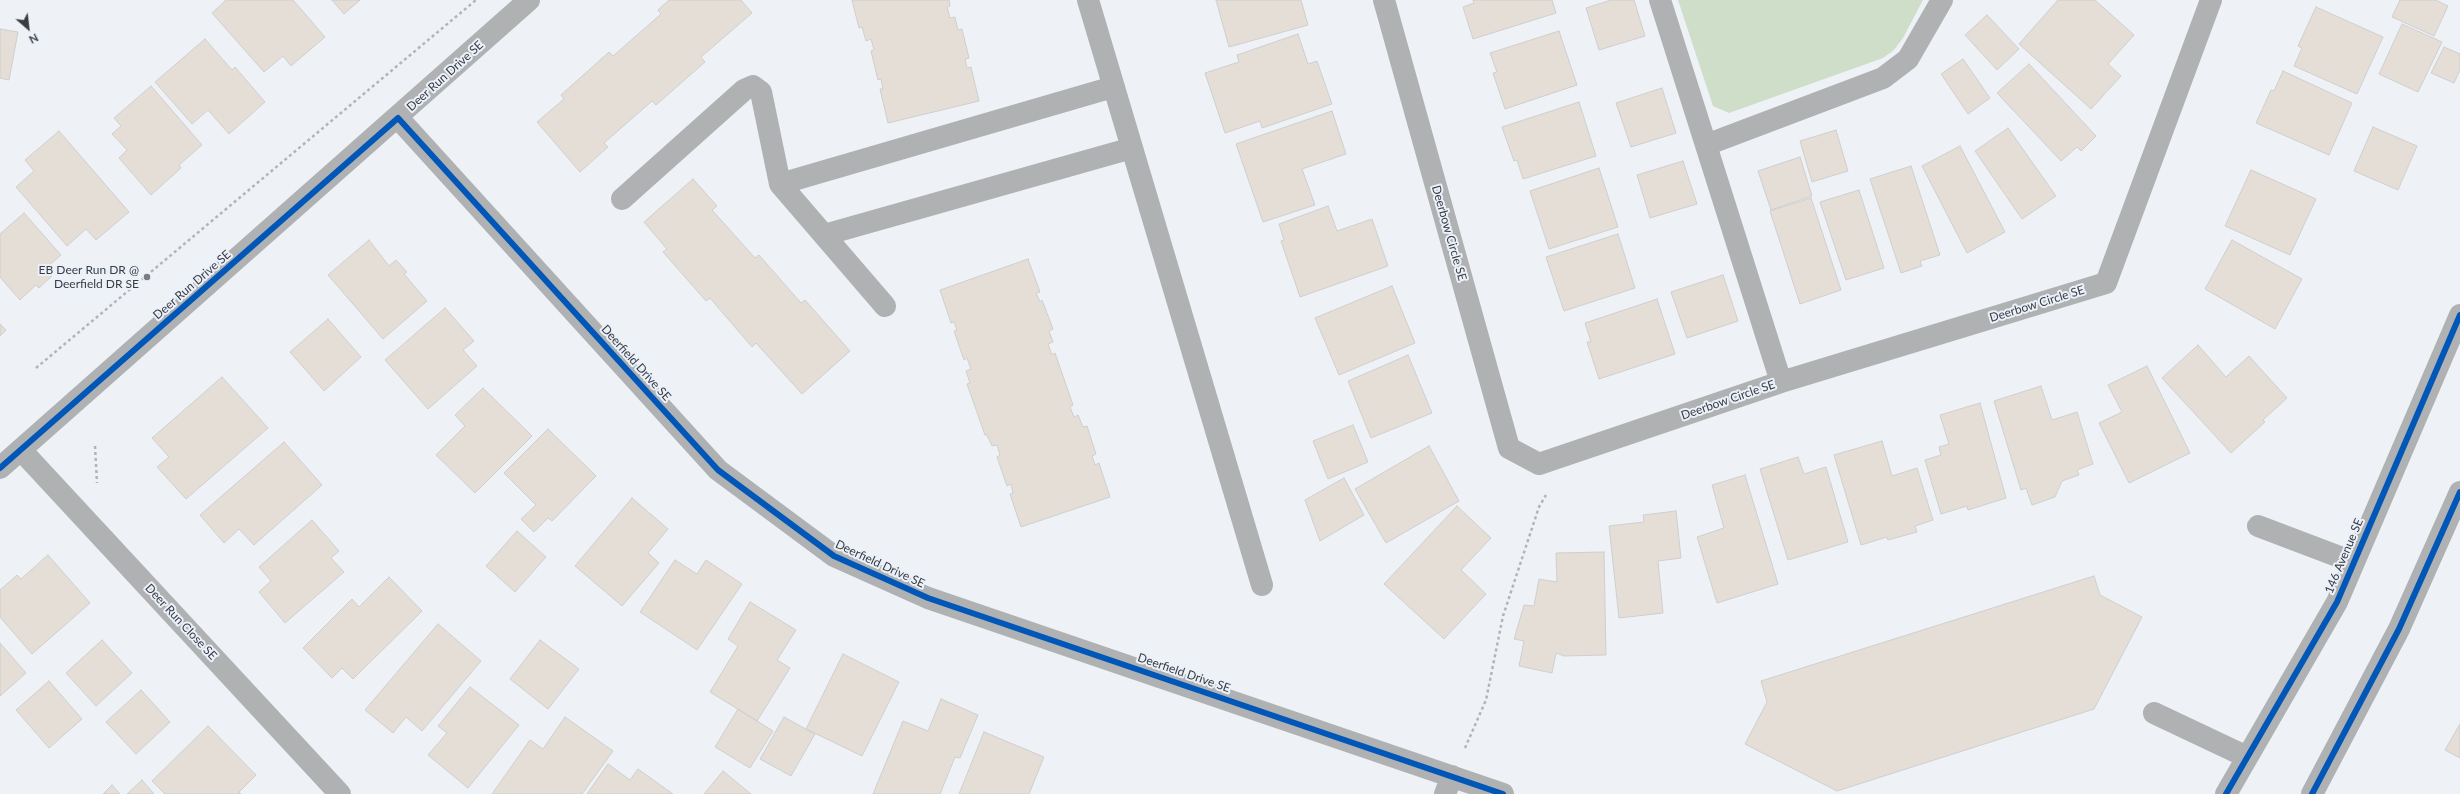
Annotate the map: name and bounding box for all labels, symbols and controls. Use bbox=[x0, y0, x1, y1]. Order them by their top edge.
north arrow bbox=[8, 8, 48, 48]
text: N bbox=[27, 31, 41, 47]
street label: Deer Run Drive SE bbox=[404, 38, 486, 114]
street label: Deerbow Circle SE bbox=[1429, 184, 1469, 282]
street label: Deer Run Drive SE bbox=[150, 247, 234, 323]
place label: EB Deer Run DR @ Deerfield DR SE bbox=[39, 263, 139, 291]
marker: EB Deer Run DR @ Deerfield DR SE bbox=[142, 272, 152, 282]
street label: Deerbow Circle SE bbox=[1988, 283, 2086, 325]
street label: Deerfield Drive SE bbox=[598, 322, 674, 404]
street label: Deerbow Circle SE bbox=[1679, 377, 1777, 423]
street label: 146 Avenue SE bbox=[2322, 516, 2366, 596]
street label: Deerfield Drive SE bbox=[833, 537, 927, 591]
street label: Deer Run Close SE bbox=[142, 581, 220, 663]
street label: Deerfield Drive SE bbox=[1136, 650, 1232, 696]

